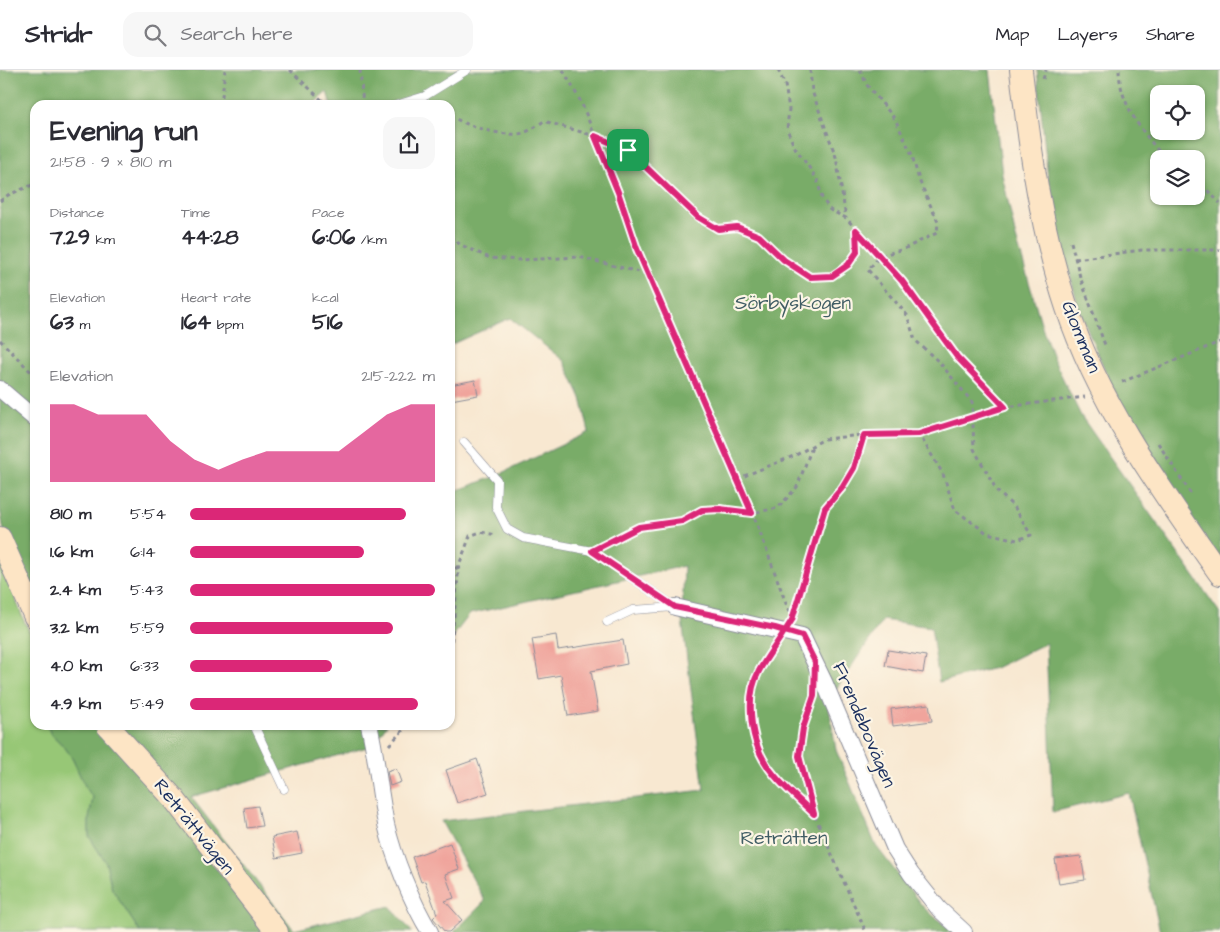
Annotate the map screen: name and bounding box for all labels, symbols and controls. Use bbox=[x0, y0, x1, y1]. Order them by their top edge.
search box bbox=[123, 12, 473, 57]
text: Stridr bbox=[25, 18, 93, 52]
icon: search bbox=[141, 21, 169, 49]
text: Search here bbox=[181, 21, 293, 48]
text: Map bbox=[995, 22, 1029, 47]
text: Layers bbox=[1057, 22, 1118, 47]
text: Share bbox=[1146, 22, 1195, 47]
map controls bbox=[1150, 85, 1205, 205]
button: locate bbox=[1150, 85, 1205, 140]
text: Evening run bbox=[50, 112, 198, 151]
button: share bbox=[383, 117, 435, 169]
pin bbox=[607, 129, 649, 171]
icon: arrive bbox=[614, 136, 642, 164]
button: layers bbox=[1150, 150, 1205, 205]
text: 21:58 · 9 × 810 m bbox=[50, 151, 171, 173]
text: Distance bbox=[50, 203, 104, 223]
text: Time bbox=[181, 203, 210, 223]
text: Pace bbox=[312, 203, 344, 223]
text: 7.29 bbox=[50, 223, 90, 252]
text: 44:28 bbox=[181, 223, 239, 252]
text: 6:06 bbox=[312, 223, 355, 252]
text: km bbox=[90, 230, 115, 250]
text: /km bbox=[355, 230, 387, 250]
text: Elevation bbox=[50, 288, 105, 308]
text: Heart rate bbox=[181, 288, 251, 308]
text: kcal bbox=[312, 288, 339, 308]
park label: Sörbyskogen bbox=[735, 290, 851, 318]
street label: Glomman bbox=[1054, 297, 1108, 377]
text: 63 bbox=[50, 308, 74, 337]
text: 164 bbox=[181, 308, 211, 337]
text: 516 bbox=[312, 308, 343, 337]
text: m bbox=[74, 315, 90, 335]
text: bpm bbox=[211, 315, 243, 335]
text: Elevation bbox=[50, 365, 113, 387]
text: 215–222 m bbox=[361, 365, 435, 387]
text: 810 m bbox=[50, 503, 91, 525]
text: 5:54 bbox=[130, 503, 166, 525]
text: 1.6 km bbox=[50, 541, 93, 563]
text: 6:14 bbox=[130, 541, 156, 563]
text: 2.4 km bbox=[50, 579, 101, 601]
text: 5:43 bbox=[130, 579, 163, 601]
text: 3.2 km bbox=[50, 617, 98, 639]
text: 5:59 bbox=[130, 617, 164, 639]
text: 4.0 km bbox=[50, 655, 102, 677]
text: 6:33 bbox=[130, 655, 159, 677]
street label: Frendebovägen bbox=[824, 658, 903, 792]
text: 4.9 km bbox=[50, 693, 101, 715]
text: 5:49 bbox=[130, 693, 164, 715]
street label: Reträttvägen bbox=[146, 773, 241, 881]
park label: Reträtten bbox=[741, 825, 827, 852]

